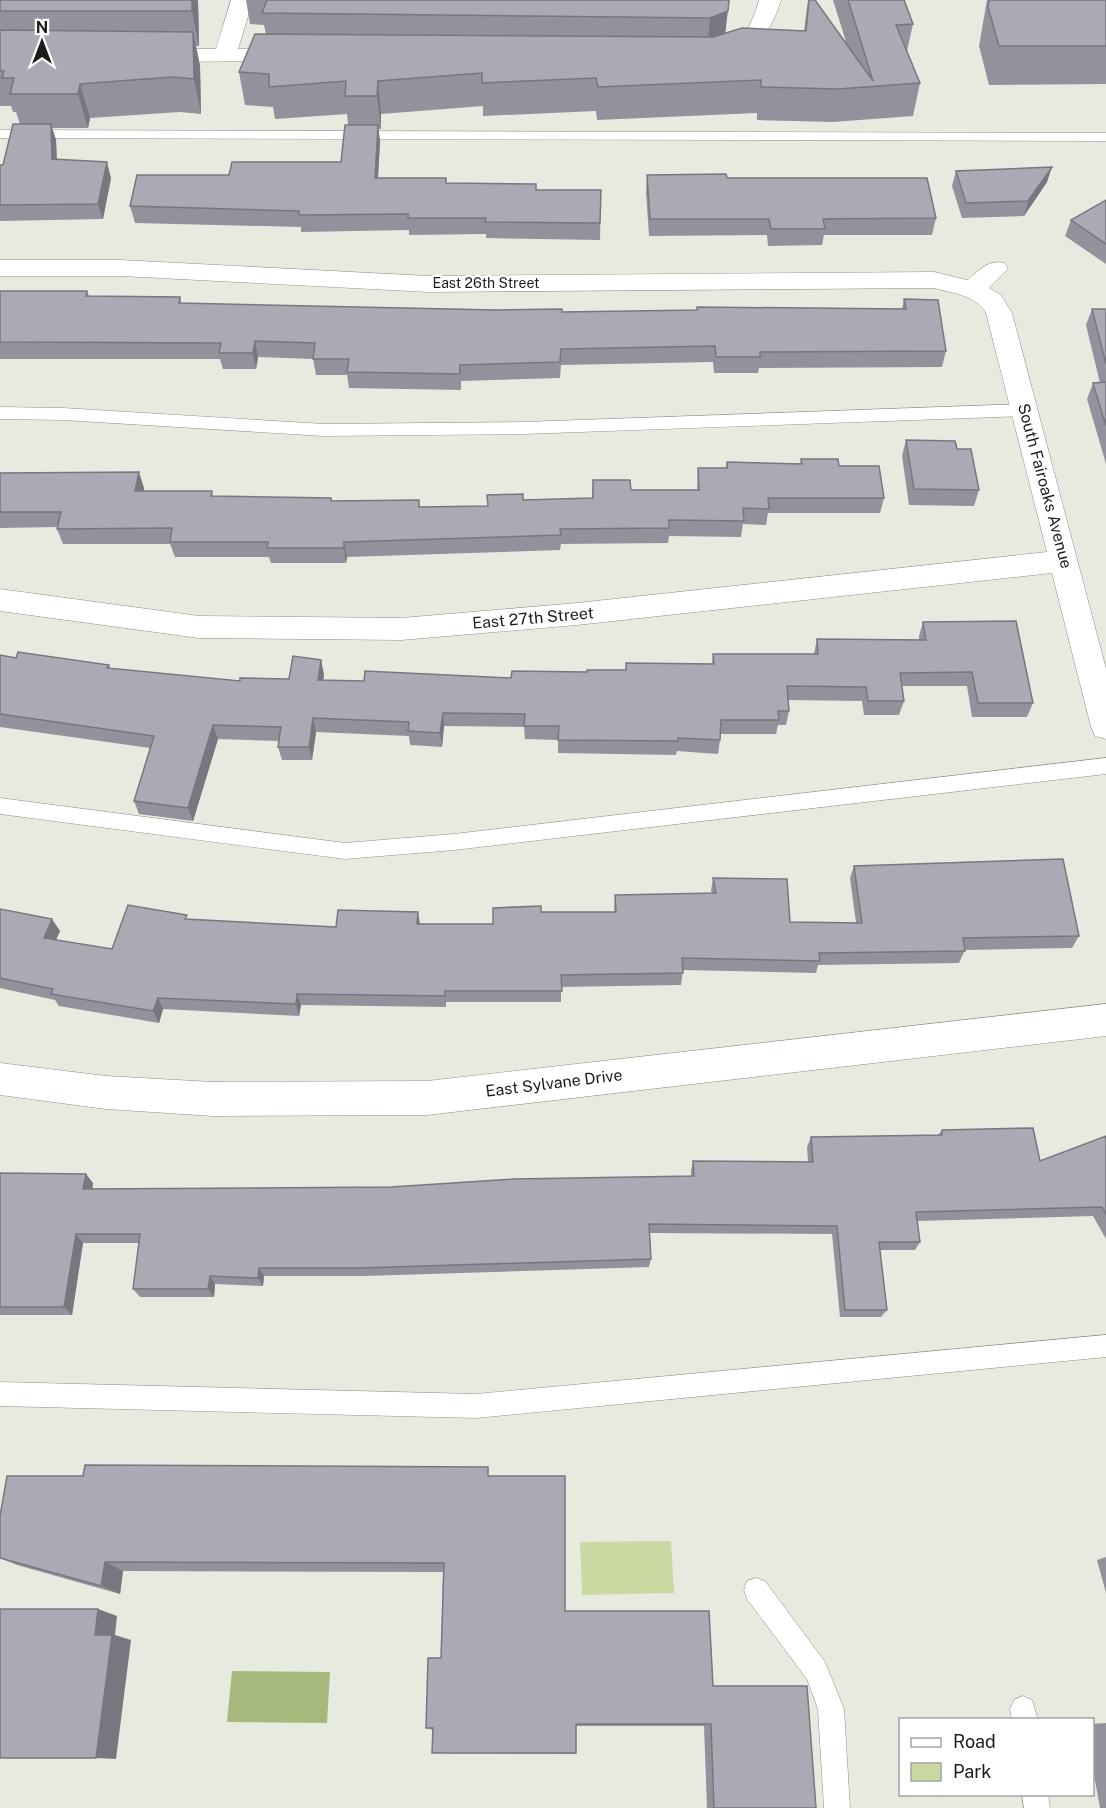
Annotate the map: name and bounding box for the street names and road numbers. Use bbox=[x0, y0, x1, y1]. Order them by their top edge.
street label: East 26th Street bbox=[433, 275, 539, 291]
street label: South Fairoaks Avenue bbox=[1014, 401, 1076, 571]
street label: East 27th Street bbox=[471, 603, 595, 633]
street label: East Sylvane Drive bbox=[485, 1065, 623, 1101]

